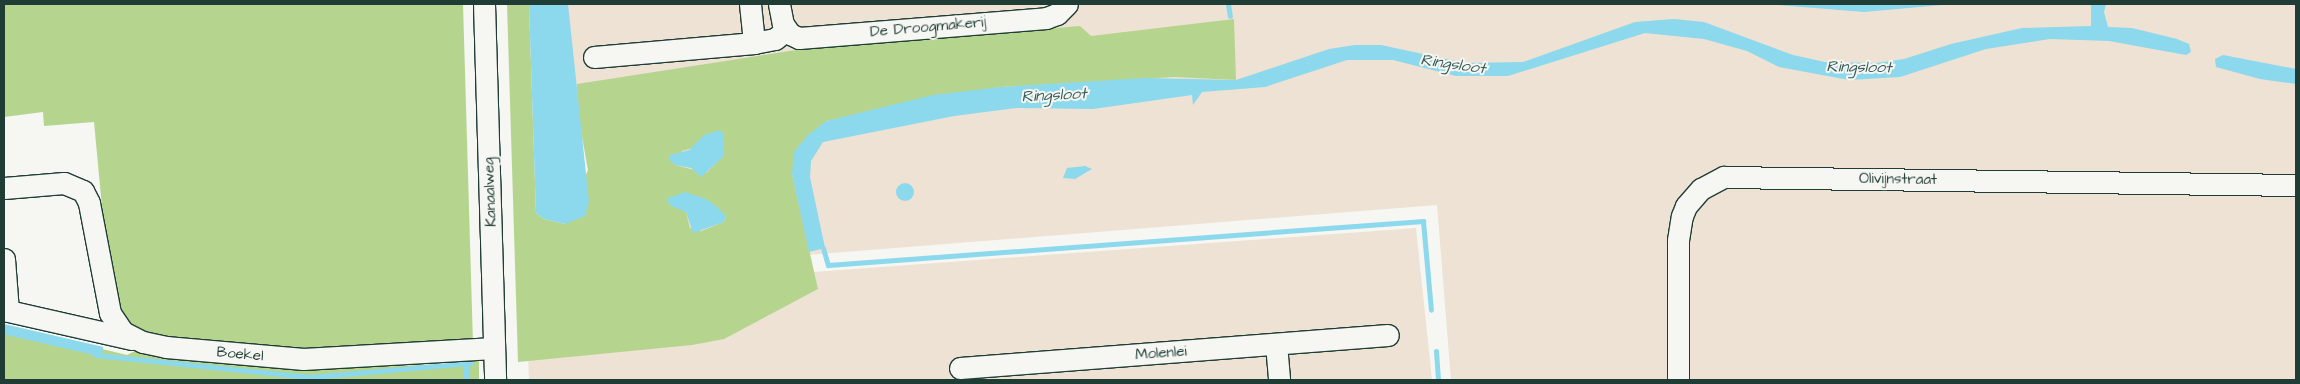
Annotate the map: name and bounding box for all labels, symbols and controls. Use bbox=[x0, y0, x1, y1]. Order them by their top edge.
street label: De Droogmakerij bbox=[869, 13, 987, 41]
water label: Ringsloot bbox=[1419, 50, 1487, 78]
water label: Ringsloot bbox=[1826, 57, 1892, 77]
water label: Ringsloot bbox=[1021, 84, 1087, 106]
street label: Kanaalweg bbox=[480, 157, 500, 227]
street label: Olivijnstraat bbox=[1859, 169, 1937, 189]
street label: Molenlei bbox=[1135, 342, 1187, 364]
street label: Boekel bbox=[216, 343, 264, 365]

